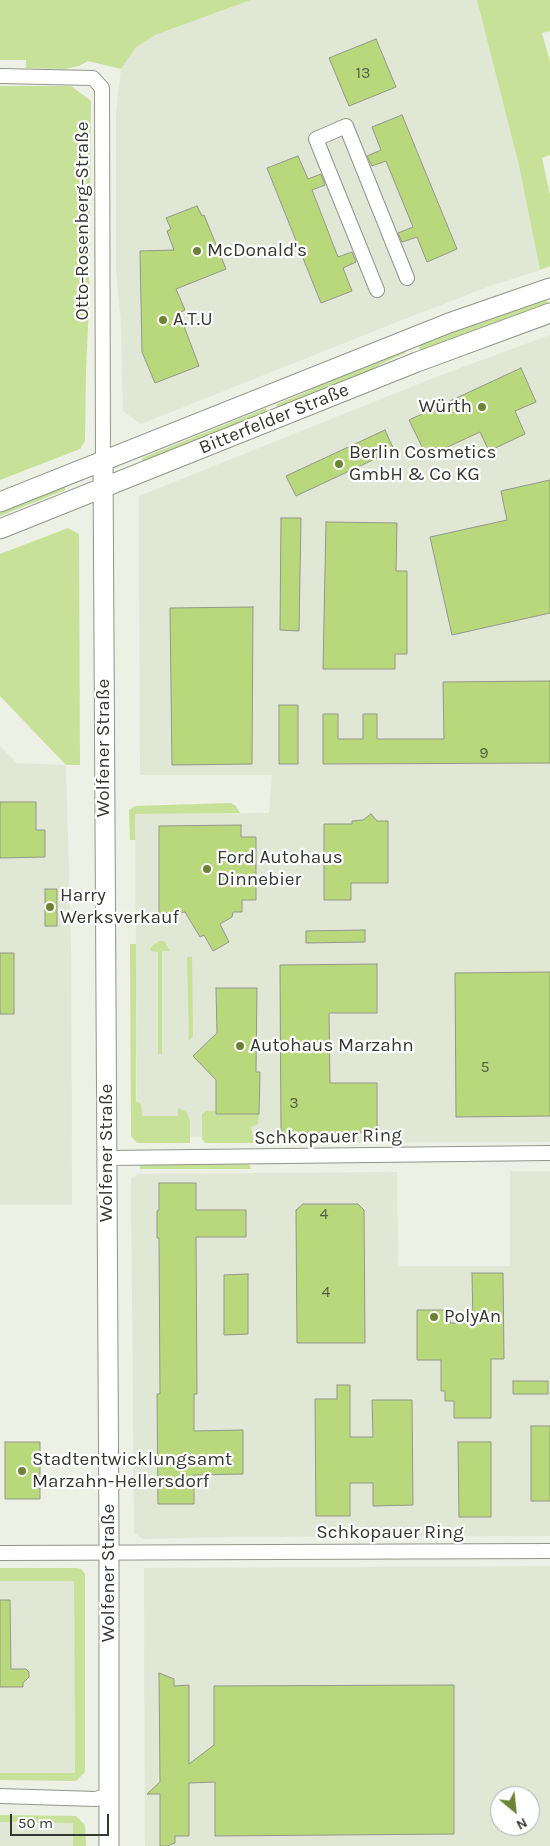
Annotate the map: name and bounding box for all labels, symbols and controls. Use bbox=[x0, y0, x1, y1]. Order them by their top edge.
house number: 13 bbox=[356, 63, 370, 83]
street label: Otto-Rosenberg-Straße bbox=[72, 121, 94, 321]
place label: McDonald's bbox=[207, 240, 307, 262]
marker: McDonald's bbox=[191, 245, 203, 257]
place label: A.T.U bbox=[173, 309, 213, 331]
marker: A.T.U bbox=[157, 314, 169, 326]
street label: Bitterfelder Straße bbox=[196, 379, 352, 459]
place label: Würth bbox=[419, 396, 472, 418]
marker: Würth bbox=[476, 401, 488, 413]
place label: Berlin Cosmetics GmbH & Co KG bbox=[349, 442, 497, 486]
marker: Berlin Cosmetics GmbH & Co KG bbox=[333, 458, 345, 470]
street label: Wolfener Straße bbox=[93, 679, 115, 817]
house number: 9 bbox=[479, 743, 489, 763]
place label: Ford Autohaus Dinnebier bbox=[217, 847, 343, 891]
marker: Ford Autohaus Dinnebier bbox=[201, 863, 213, 875]
place label: Harry Werksverkauf bbox=[60, 885, 179, 929]
marker: Harry Werksverkauf bbox=[44, 901, 56, 913]
place label: Autohaus Marzahn bbox=[250, 1035, 414, 1057]
marker: Autohaus Marzahn bbox=[234, 1040, 246, 1052]
house number: 5 bbox=[480, 1057, 490, 1077]
street label: Wolfener Straße bbox=[96, 1084, 118, 1222]
house number: 3 bbox=[289, 1093, 299, 1113]
street label: Schkopauer Ring bbox=[254, 1124, 402, 1150]
house number: 4 bbox=[320, 1204, 328, 1224]
house number: 4 bbox=[322, 1282, 330, 1302]
place label: PolyAn bbox=[444, 1306, 501, 1328]
marker: PolyAn bbox=[428, 1311, 440, 1323]
place label: Stadtentwicklungsamt Marzahn-Hellersdorf bbox=[32, 1449, 232, 1493]
marker: Stadtentwicklungsamt Marzahn-Hellersdorf bbox=[16, 1465, 28, 1477]
street label: Wolfener Straße bbox=[98, 1504, 120, 1642]
street label: Schkopauer Ring bbox=[316, 1522, 464, 1544]
north arrow bbox=[490, 1786, 540, 1836]
scale bar bbox=[12, 1804, 111, 1836]
text: 50 m bbox=[18, 1814, 53, 1832]
text: N bbox=[513, 1814, 530, 1834]

